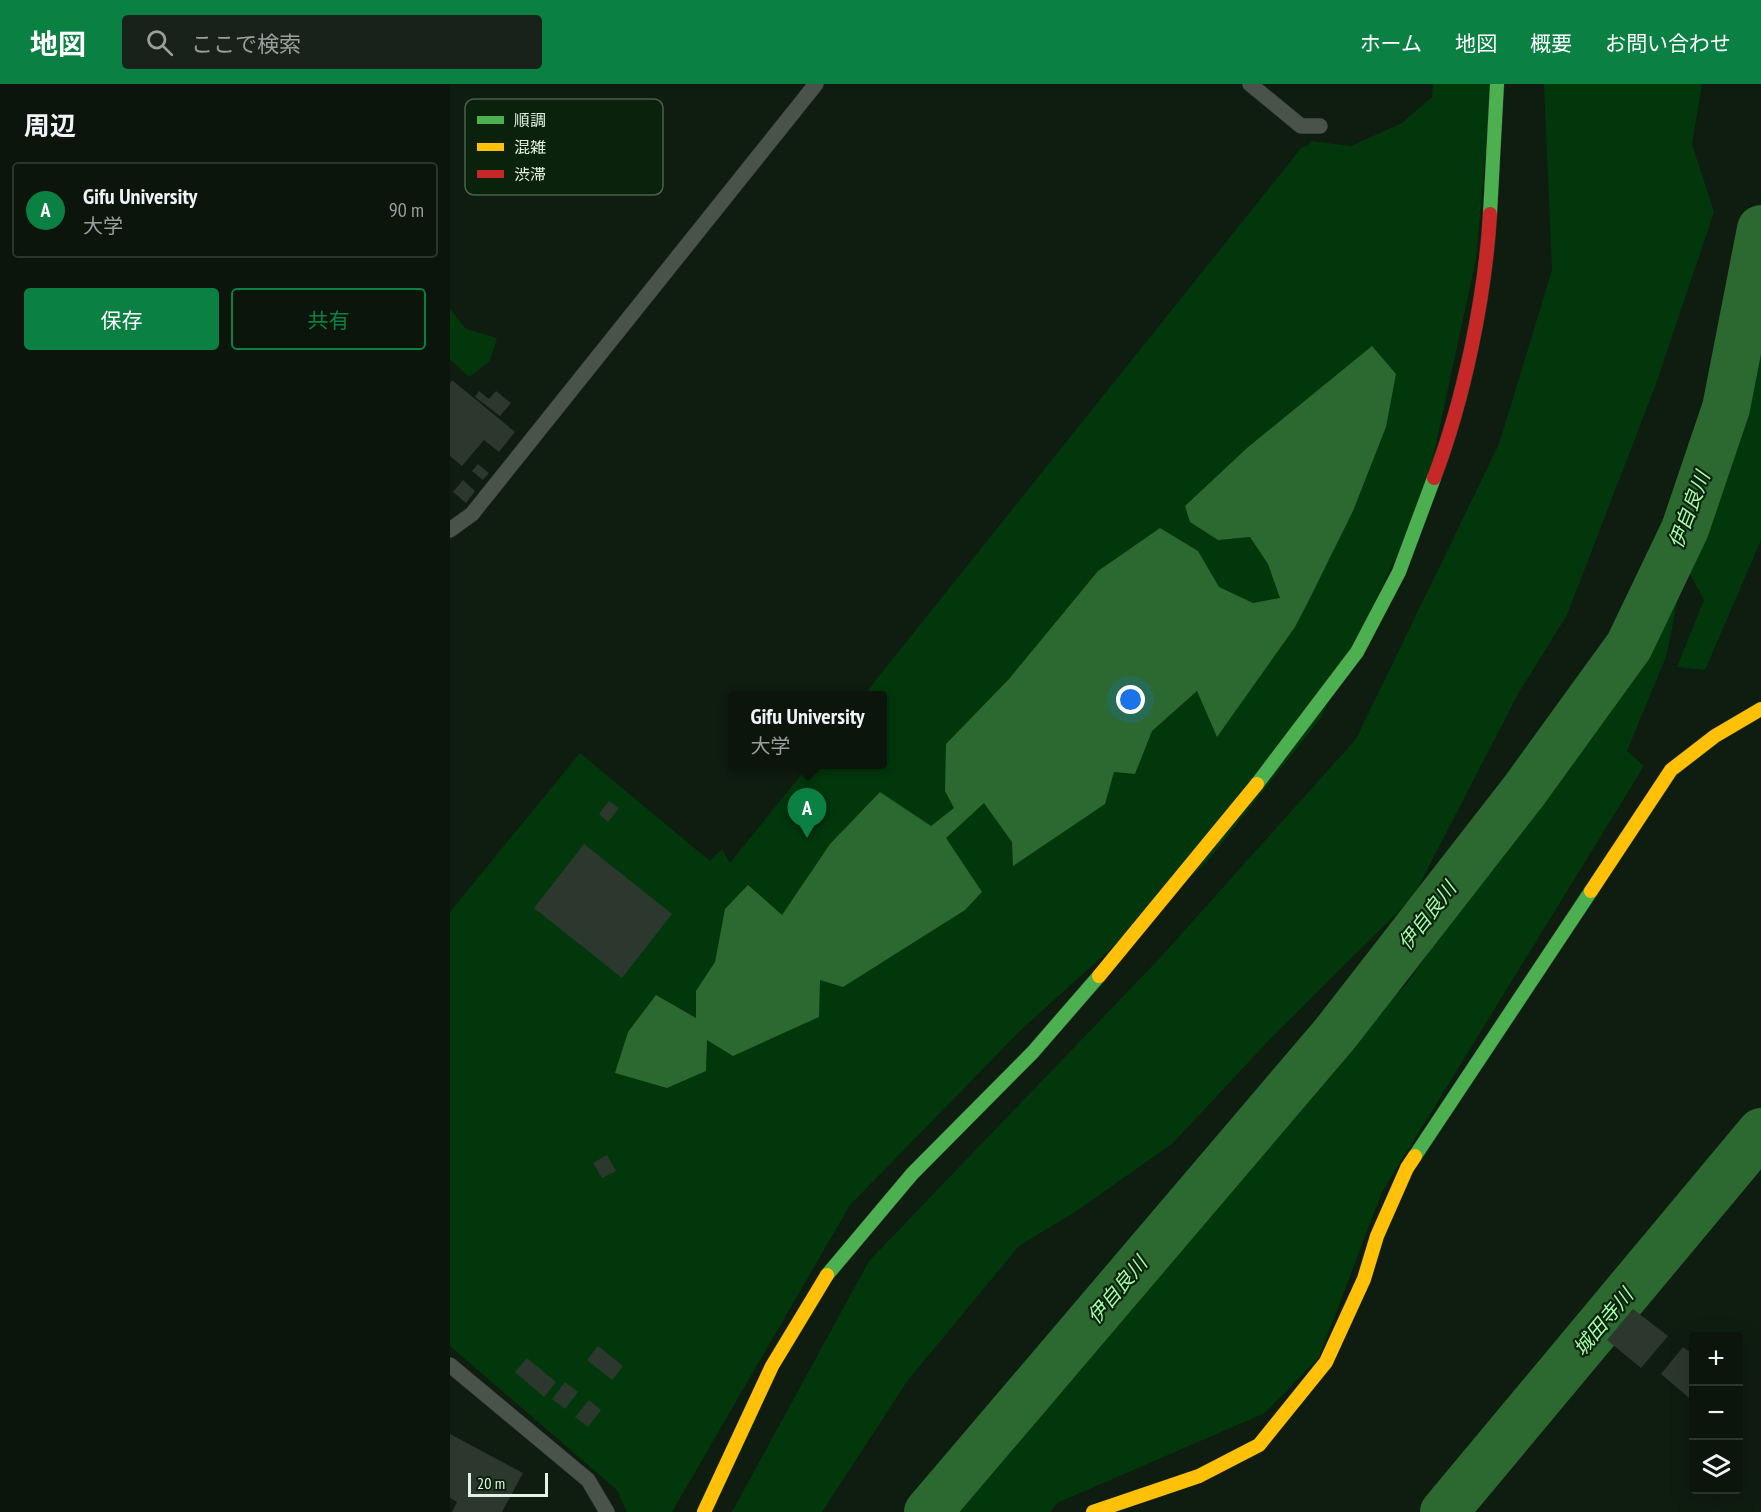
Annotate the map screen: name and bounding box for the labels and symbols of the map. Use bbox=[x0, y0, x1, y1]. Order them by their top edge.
legend bbox=[465, 99, 663, 195]
text: 順調 bbox=[514, 110, 546, 130]
text: 混雑 bbox=[514, 137, 546, 157]
text: 渋滞 bbox=[514, 164, 546, 184]
water label: 伊自良川 bbox=[1663, 466, 1716, 552]
your location bbox=[1116, 685, 1145, 714]
pin: A bbox=[788, 788, 826, 838]
water label: 伊自良川 bbox=[1392, 875, 1463, 956]
water label: 伊自良川 bbox=[1081, 1249, 1154, 1329]
water label: 城田寺川 bbox=[1567, 1281, 1640, 1361]
scale bar bbox=[468, 1470, 548, 1498]

